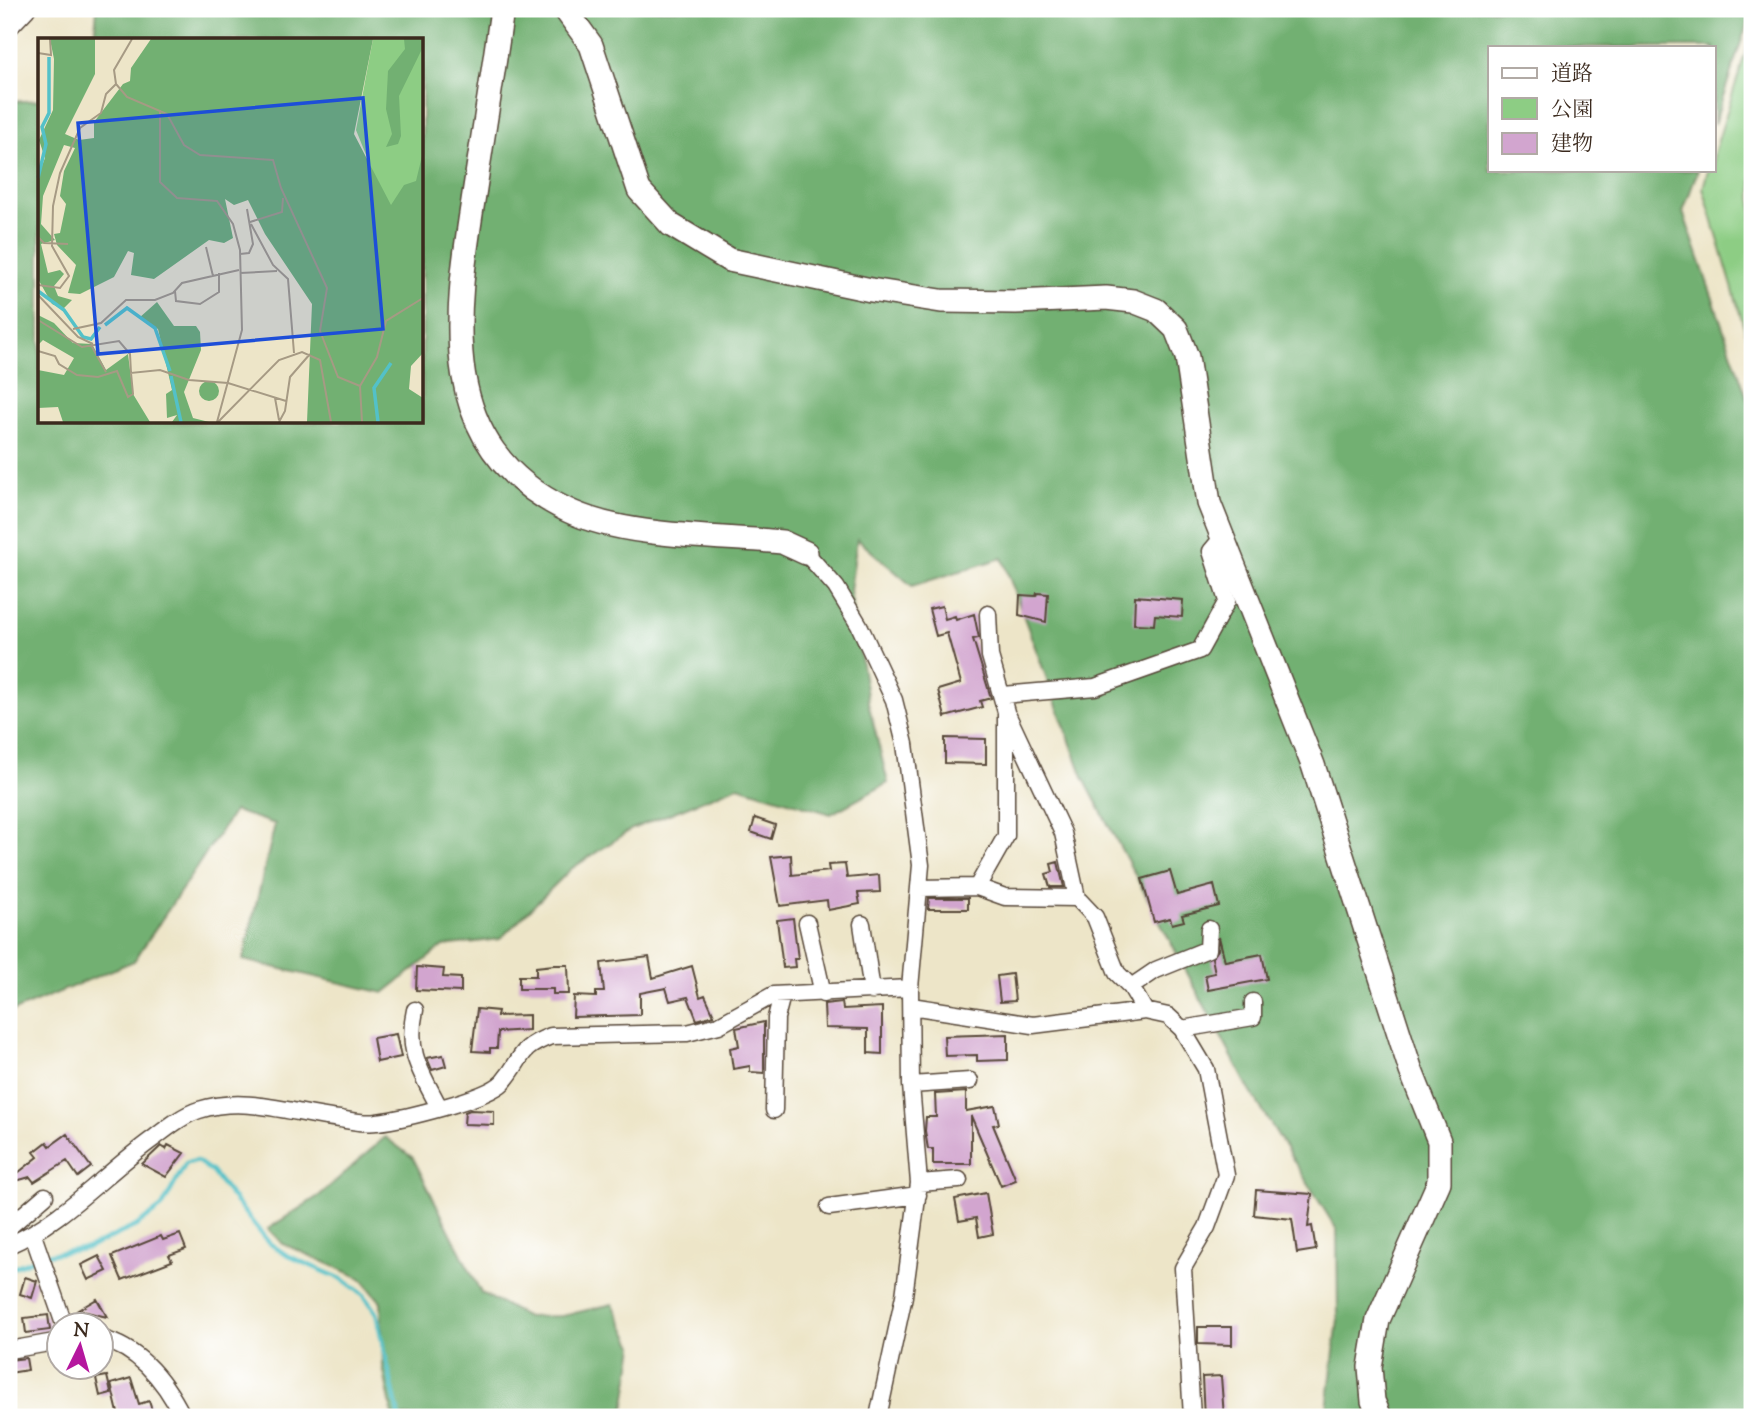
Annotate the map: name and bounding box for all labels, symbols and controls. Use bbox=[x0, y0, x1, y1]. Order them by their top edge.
inset map bbox=[38, 38, 424, 424]
legend bbox=[1488, 46, 1716, 172]
text: 道路 bbox=[1551, 60, 1593, 90]
text: 公園 bbox=[1551, 96, 1593, 126]
text: 建物 bbox=[1551, 130, 1593, 160]
north arrow bbox=[46, 1310, 116, 1380]
text: N bbox=[73, 1317, 90, 1346]

